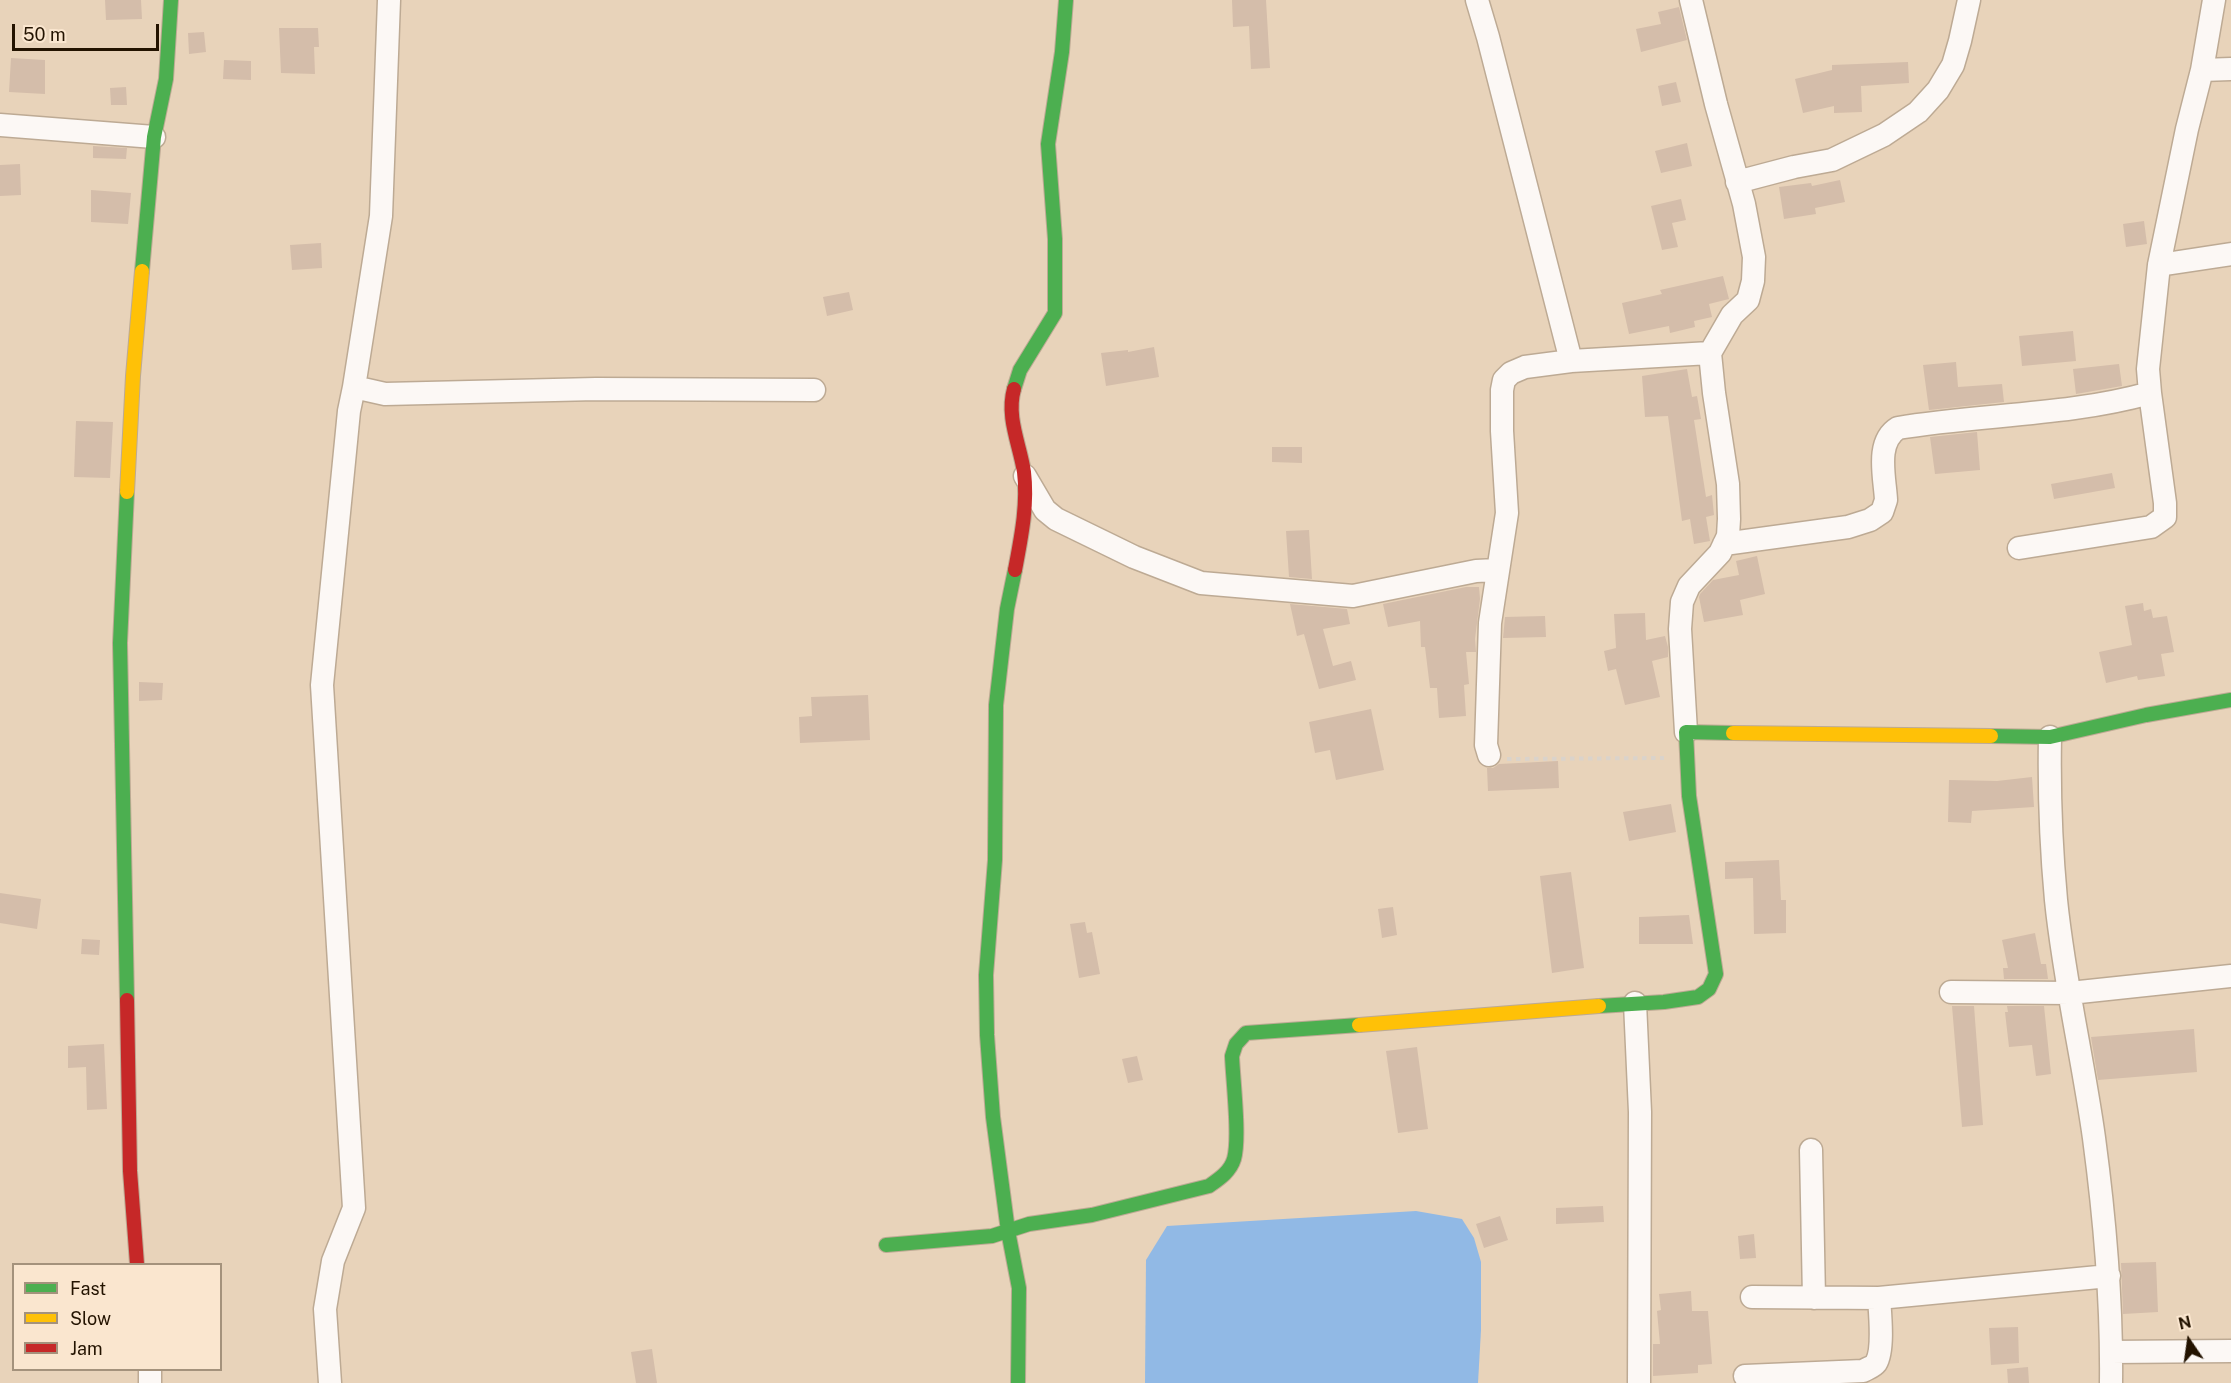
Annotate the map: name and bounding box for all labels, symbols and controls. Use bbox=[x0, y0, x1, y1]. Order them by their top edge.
scale bar bbox=[15, 12, 162, 50]
text: 50 m bbox=[23, 24, 66, 45]
legend bbox=[12, 1263, 222, 1371]
text: Fast bbox=[70, 1278, 106, 1299]
text: Slow bbox=[70, 1308, 111, 1329]
north arrow bbox=[2159, 1311, 2219, 1371]
text: N bbox=[2177, 1312, 2193, 1334]
text: Jam bbox=[70, 1338, 103, 1359]

